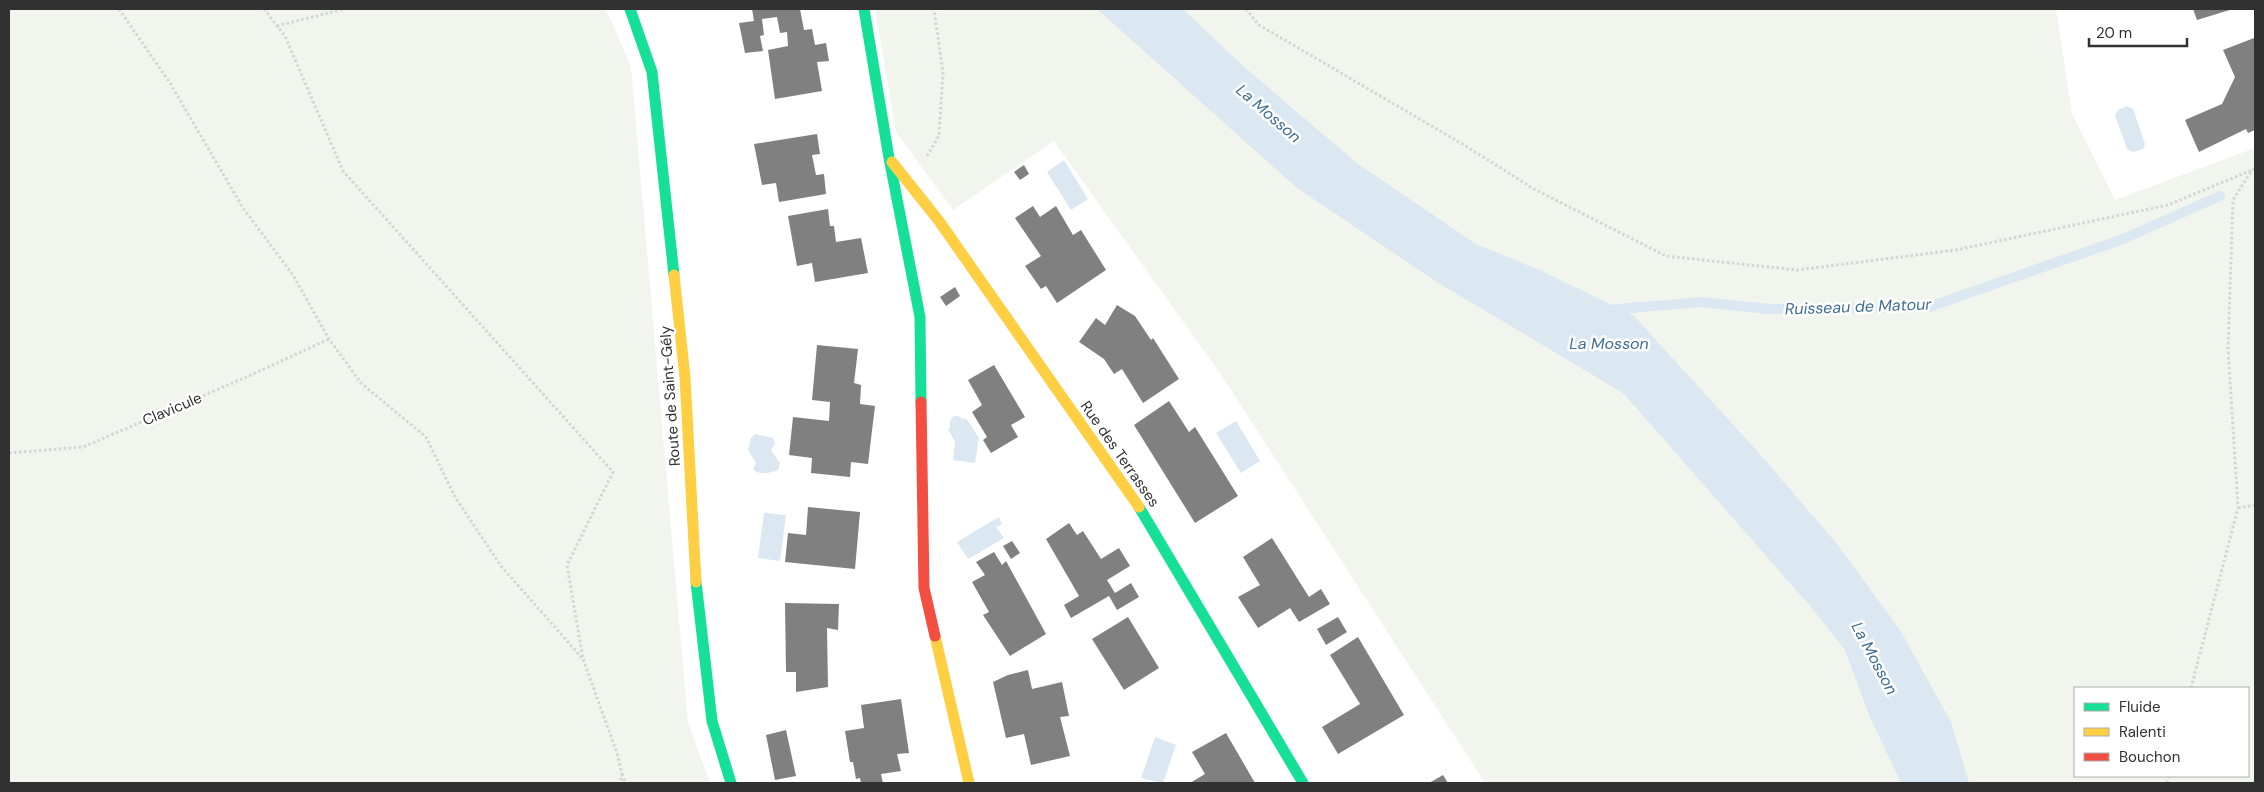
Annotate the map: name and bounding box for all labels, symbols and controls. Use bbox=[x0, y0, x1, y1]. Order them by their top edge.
scale bar bbox=[2089, 15, 2186, 47]
text: 20 m bbox=[2096, 23, 2132, 43]
water label: La Mosson bbox=[1232, 79, 1306, 147]
water label: Ruisseau de Matour bbox=[1784, 293, 1933, 320]
street label: Route de Saint-Gély bbox=[655, 324, 685, 467]
water label: La Mosson bbox=[1569, 333, 1649, 354]
street label: Clavicule bbox=[139, 388, 205, 430]
street label: Rue des Terrasses bbox=[1076, 397, 1164, 511]
water label: La Mosson bbox=[1847, 618, 1902, 698]
legend bbox=[2074, 687, 2249, 777]
text: Fluide bbox=[2119, 697, 2161, 717]
text: Ralenti bbox=[2119, 722, 2166, 742]
text: Bouchon bbox=[2119, 747, 2180, 767]

